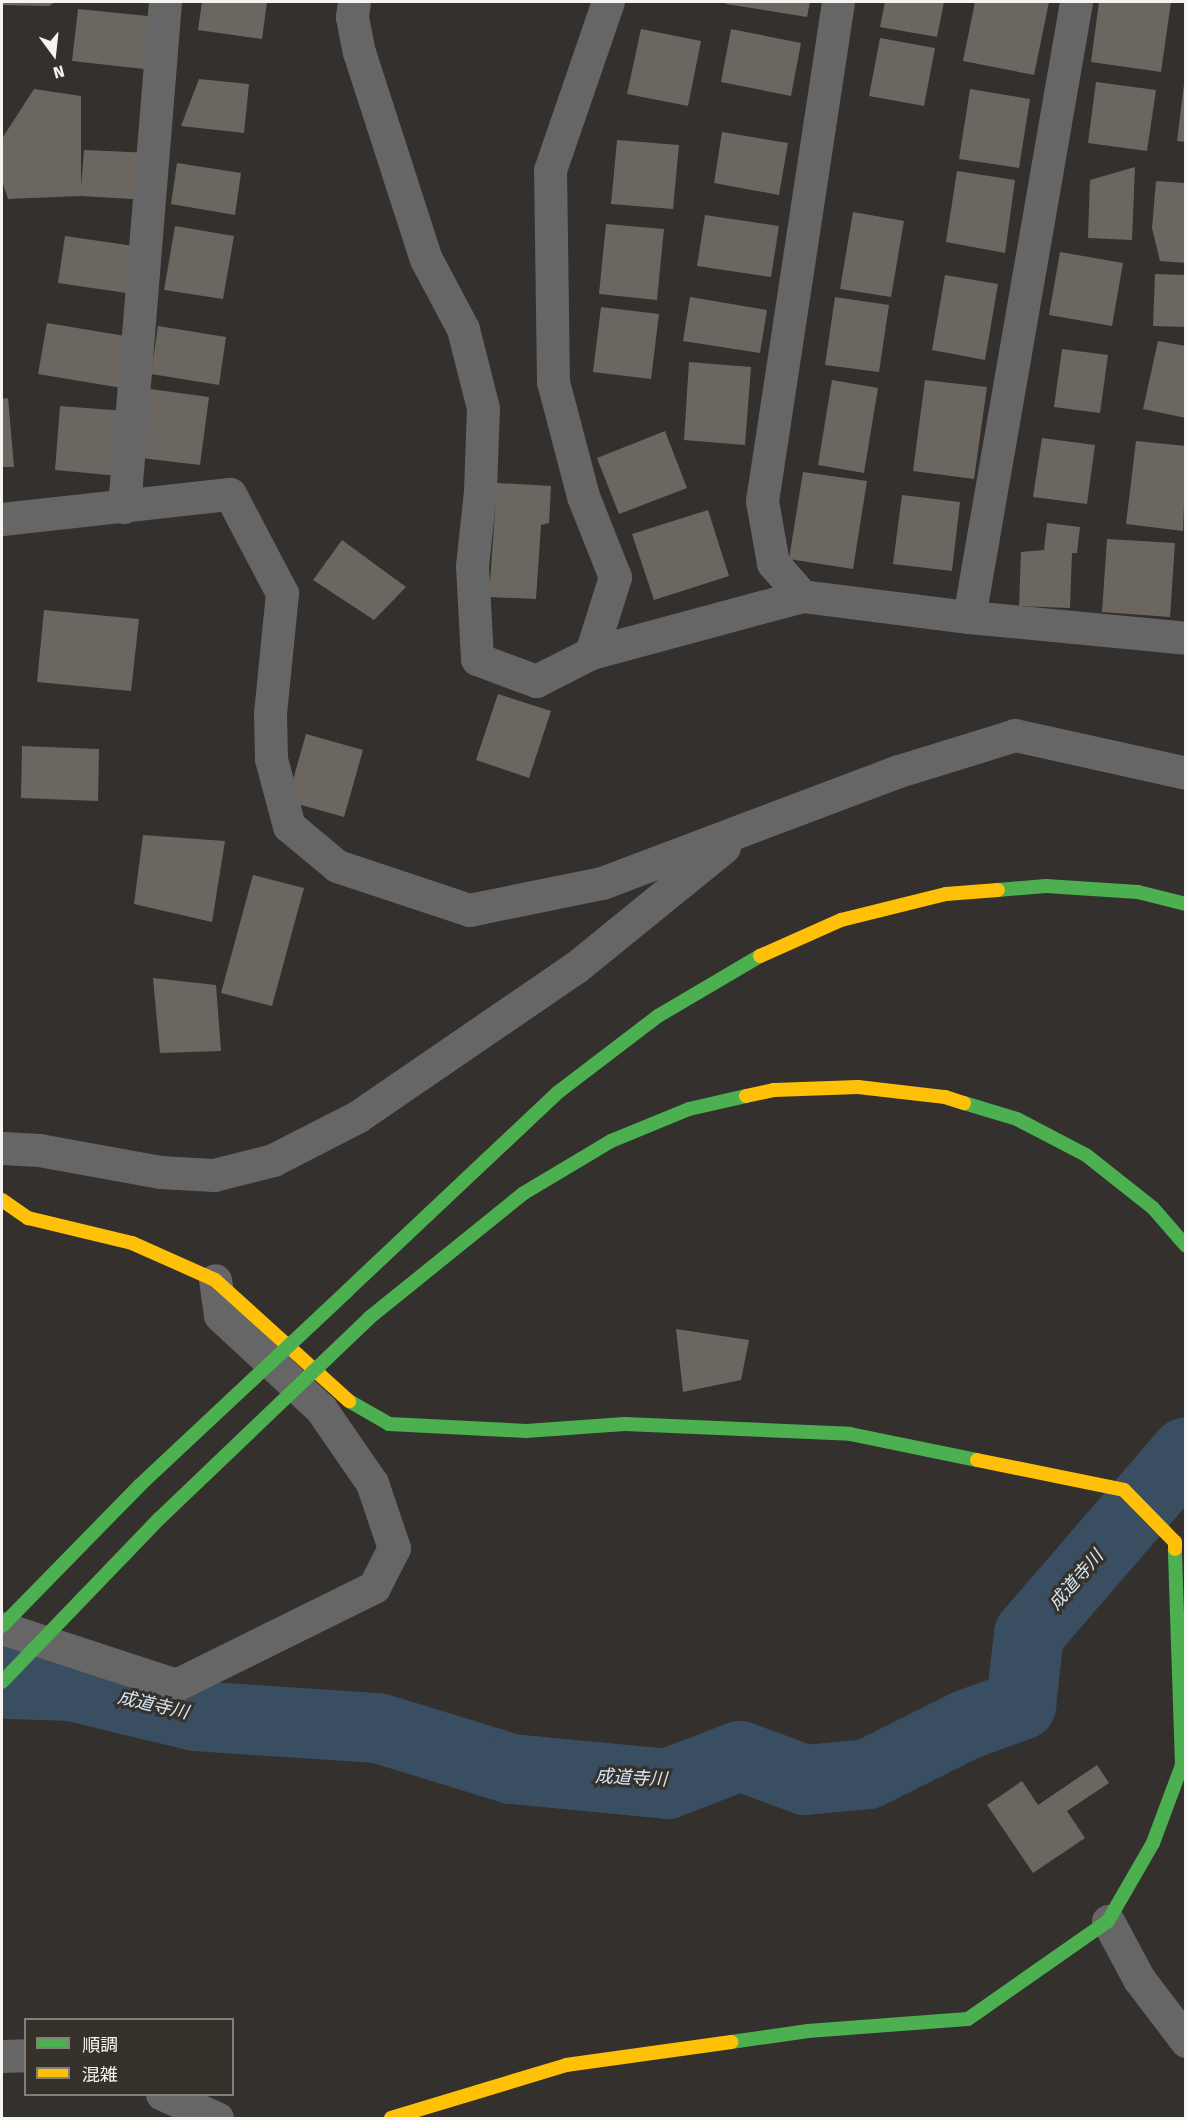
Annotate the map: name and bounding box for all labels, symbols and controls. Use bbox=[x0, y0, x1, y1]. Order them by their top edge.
north arrow bbox=[24, 24, 84, 84]
text: N bbox=[51, 61, 66, 82]
water label: 成道寺川 bbox=[1044, 1546, 1108, 1614]
water label: 成道寺川 bbox=[115, 1686, 191, 1724]
water label: 成道寺川 bbox=[594, 1765, 668, 1791]
legend bbox=[24, 2018, 234, 2096]
text: 順調 bbox=[82, 2034, 118, 2056]
text: 混雑 bbox=[82, 2064, 118, 2086]

